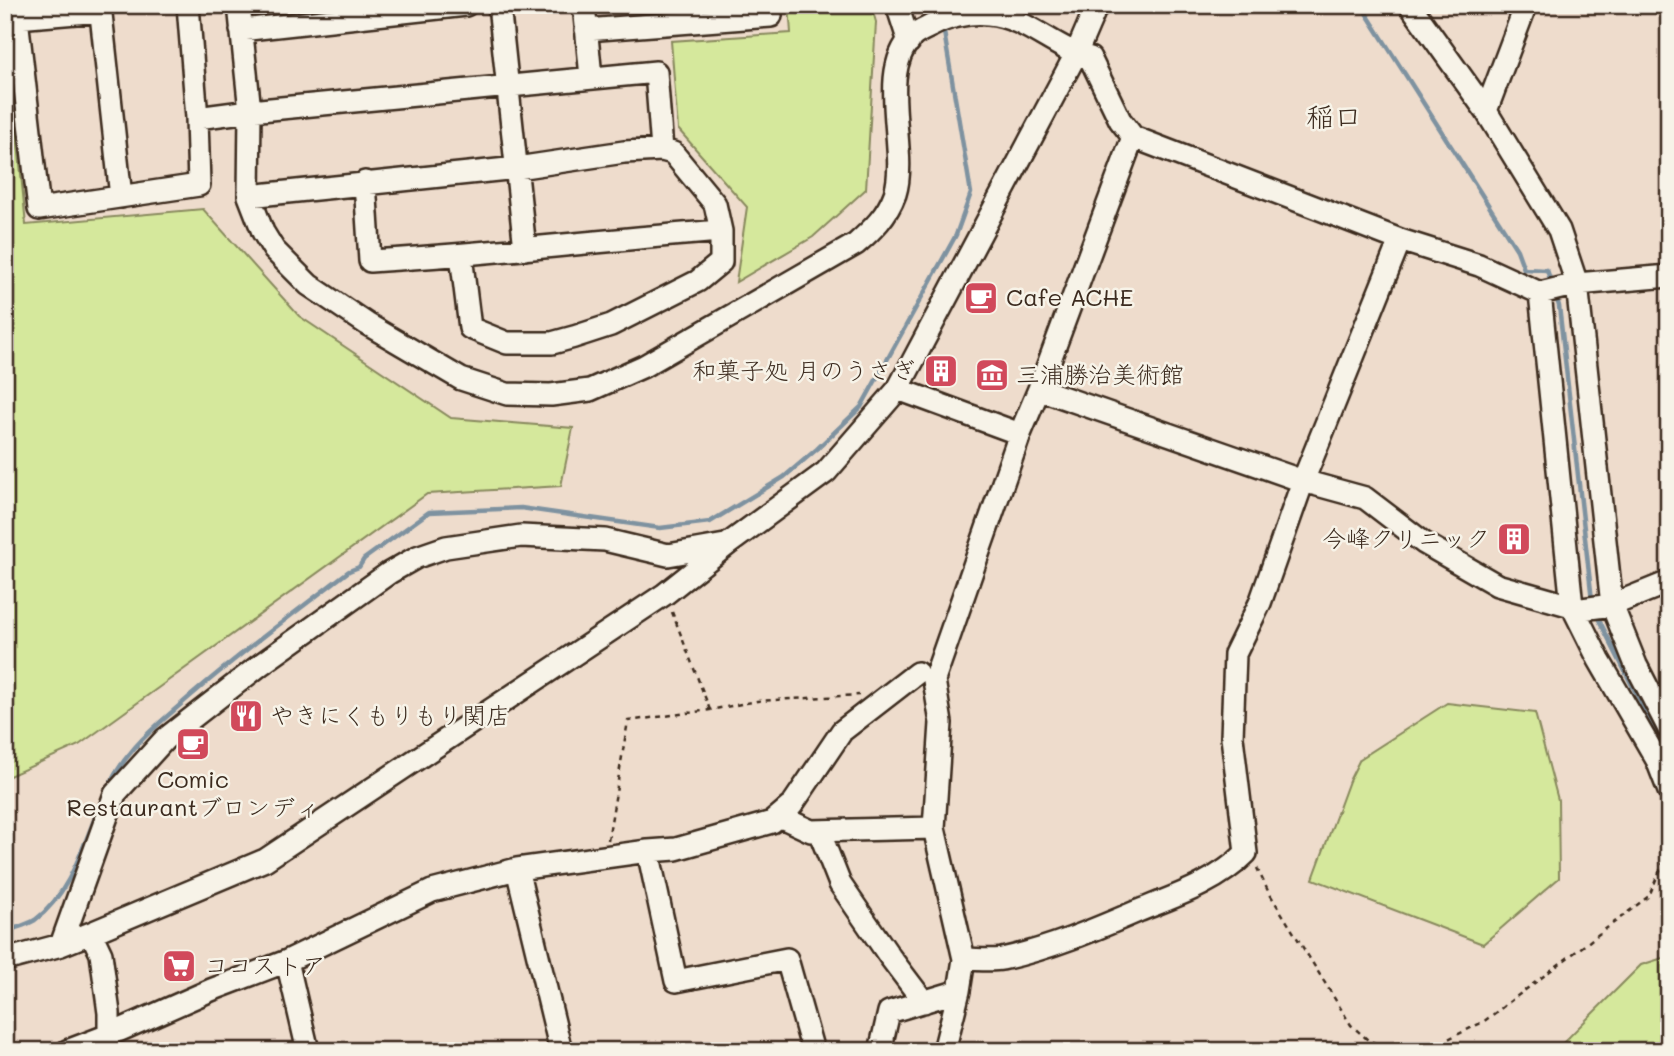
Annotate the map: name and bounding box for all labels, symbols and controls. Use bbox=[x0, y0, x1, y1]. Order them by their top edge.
district label: 稲口 bbox=[1306, 98, 1362, 134]
cafe icon: Cafe ACHE bbox=[962, 279, 1000, 317]
place label: Cafe ACHE bbox=[1006, 281, 1133, 312]
building icon: 和菓子処 月のうさぎ bbox=[922, 352, 960, 390]
place label: 和菓子処 月のうさぎ bbox=[692, 354, 916, 385]
museum icon: 三浦勝治美術館 bbox=[973, 356, 1011, 394]
place label: 三浦勝治美術館 bbox=[1016, 358, 1184, 389]
building icon: 今峰クリニック bbox=[1495, 520, 1533, 558]
place label: 今峰クリニック bbox=[1322, 522, 1490, 553]
restaurant icon: やきにくもりもり関店 bbox=[227, 697, 265, 735]
place label: やきにくもりもり関店 bbox=[270, 699, 510, 730]
cafe icon: Comic Restaurantブロンディ bbox=[174, 725, 212, 763]
place label: Comic Restaurantブロンディ bbox=[67, 763, 319, 822]
supermarket icon: ココストア bbox=[160, 947, 198, 985]
place label: ココストア bbox=[204, 949, 326, 980]

